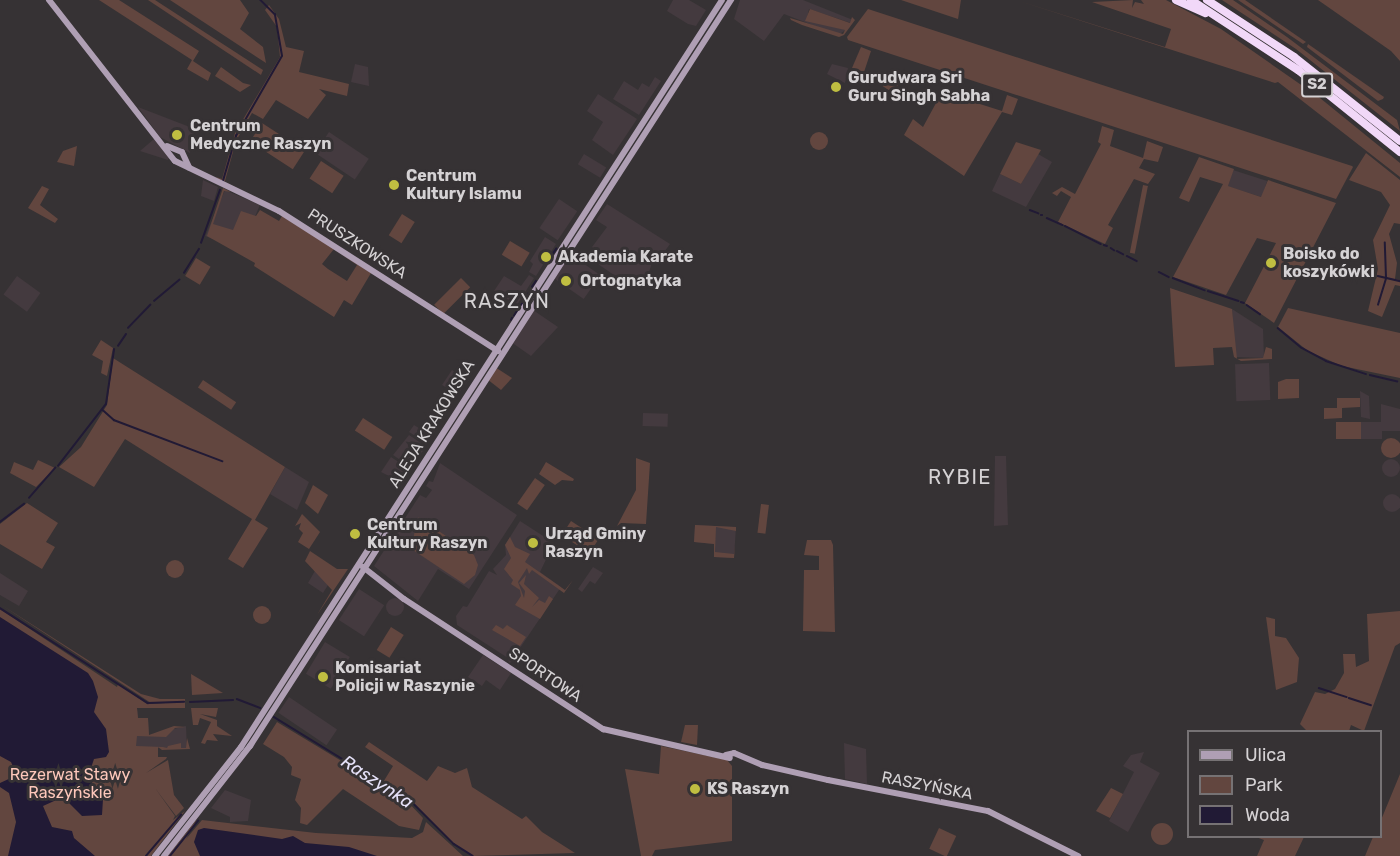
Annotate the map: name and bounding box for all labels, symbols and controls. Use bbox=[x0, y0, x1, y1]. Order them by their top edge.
place label: Gurudwara Sri Guru Singh Sabha bbox=[848, 68, 990, 106]
road number: S2 bbox=[1300, 73, 1334, 97]
marker: Gurudwara Sri Guru Singh Sabha bbox=[829, 80, 843, 94]
place label: Centrum Medyczne Raszyn bbox=[190, 116, 332, 154]
marker: Centrum Medyczne Raszyn bbox=[168, 126, 186, 144]
place label: Centrum Kultury Islamu bbox=[406, 166, 522, 204]
marker: Centrum Kultury Islamu bbox=[387, 178, 401, 192]
street label: PRUSZKOWSKA bbox=[304, 205, 410, 283]
place label: Boisko do koszykówki bbox=[1283, 244, 1375, 282]
place label: Akademia Karate bbox=[558, 247, 693, 267]
marker: Akademia Karate bbox=[539, 250, 553, 264]
marker: Boisko do koszykówki bbox=[1264, 256, 1278, 270]
place label: Ortognatyka bbox=[580, 271, 681, 291]
marker: Ortognatyka bbox=[557, 272, 575, 290]
district label: RASZYN bbox=[464, 289, 550, 313]
street label: ALEJA KRAKOWSKA bbox=[385, 356, 479, 492]
district label: RYBIE bbox=[928, 465, 992, 489]
place label: Centrum Kultury Raszyn bbox=[367, 515, 488, 553]
place label: Urząd Gminy Raszyn bbox=[545, 524, 646, 562]
marker: Centrum Kultury Raszyn bbox=[348, 527, 362, 541]
marker: Urząd Gminy Raszyn bbox=[526, 536, 540, 550]
street label: SPORTOWA bbox=[505, 643, 585, 707]
place label: Komisariat Policji w Raszynie bbox=[335, 658, 476, 696]
marker: Komisariat Policji w Raszynie bbox=[316, 670, 330, 684]
legend bbox=[1187, 730, 1382, 838]
text: Ulica bbox=[1245, 744, 1286, 766]
water label: Raszynka bbox=[337, 751, 417, 813]
park label: Rezerwat Stawy Raszyńskie bbox=[10, 765, 130, 803]
street label: RASZYŃSKA bbox=[880, 768, 974, 804]
text: Park bbox=[1245, 774, 1282, 796]
place label: KS Raszyn bbox=[707, 779, 789, 799]
marker: KS Raszyn bbox=[688, 782, 702, 796]
text: Woda bbox=[1245, 804, 1290, 826]

